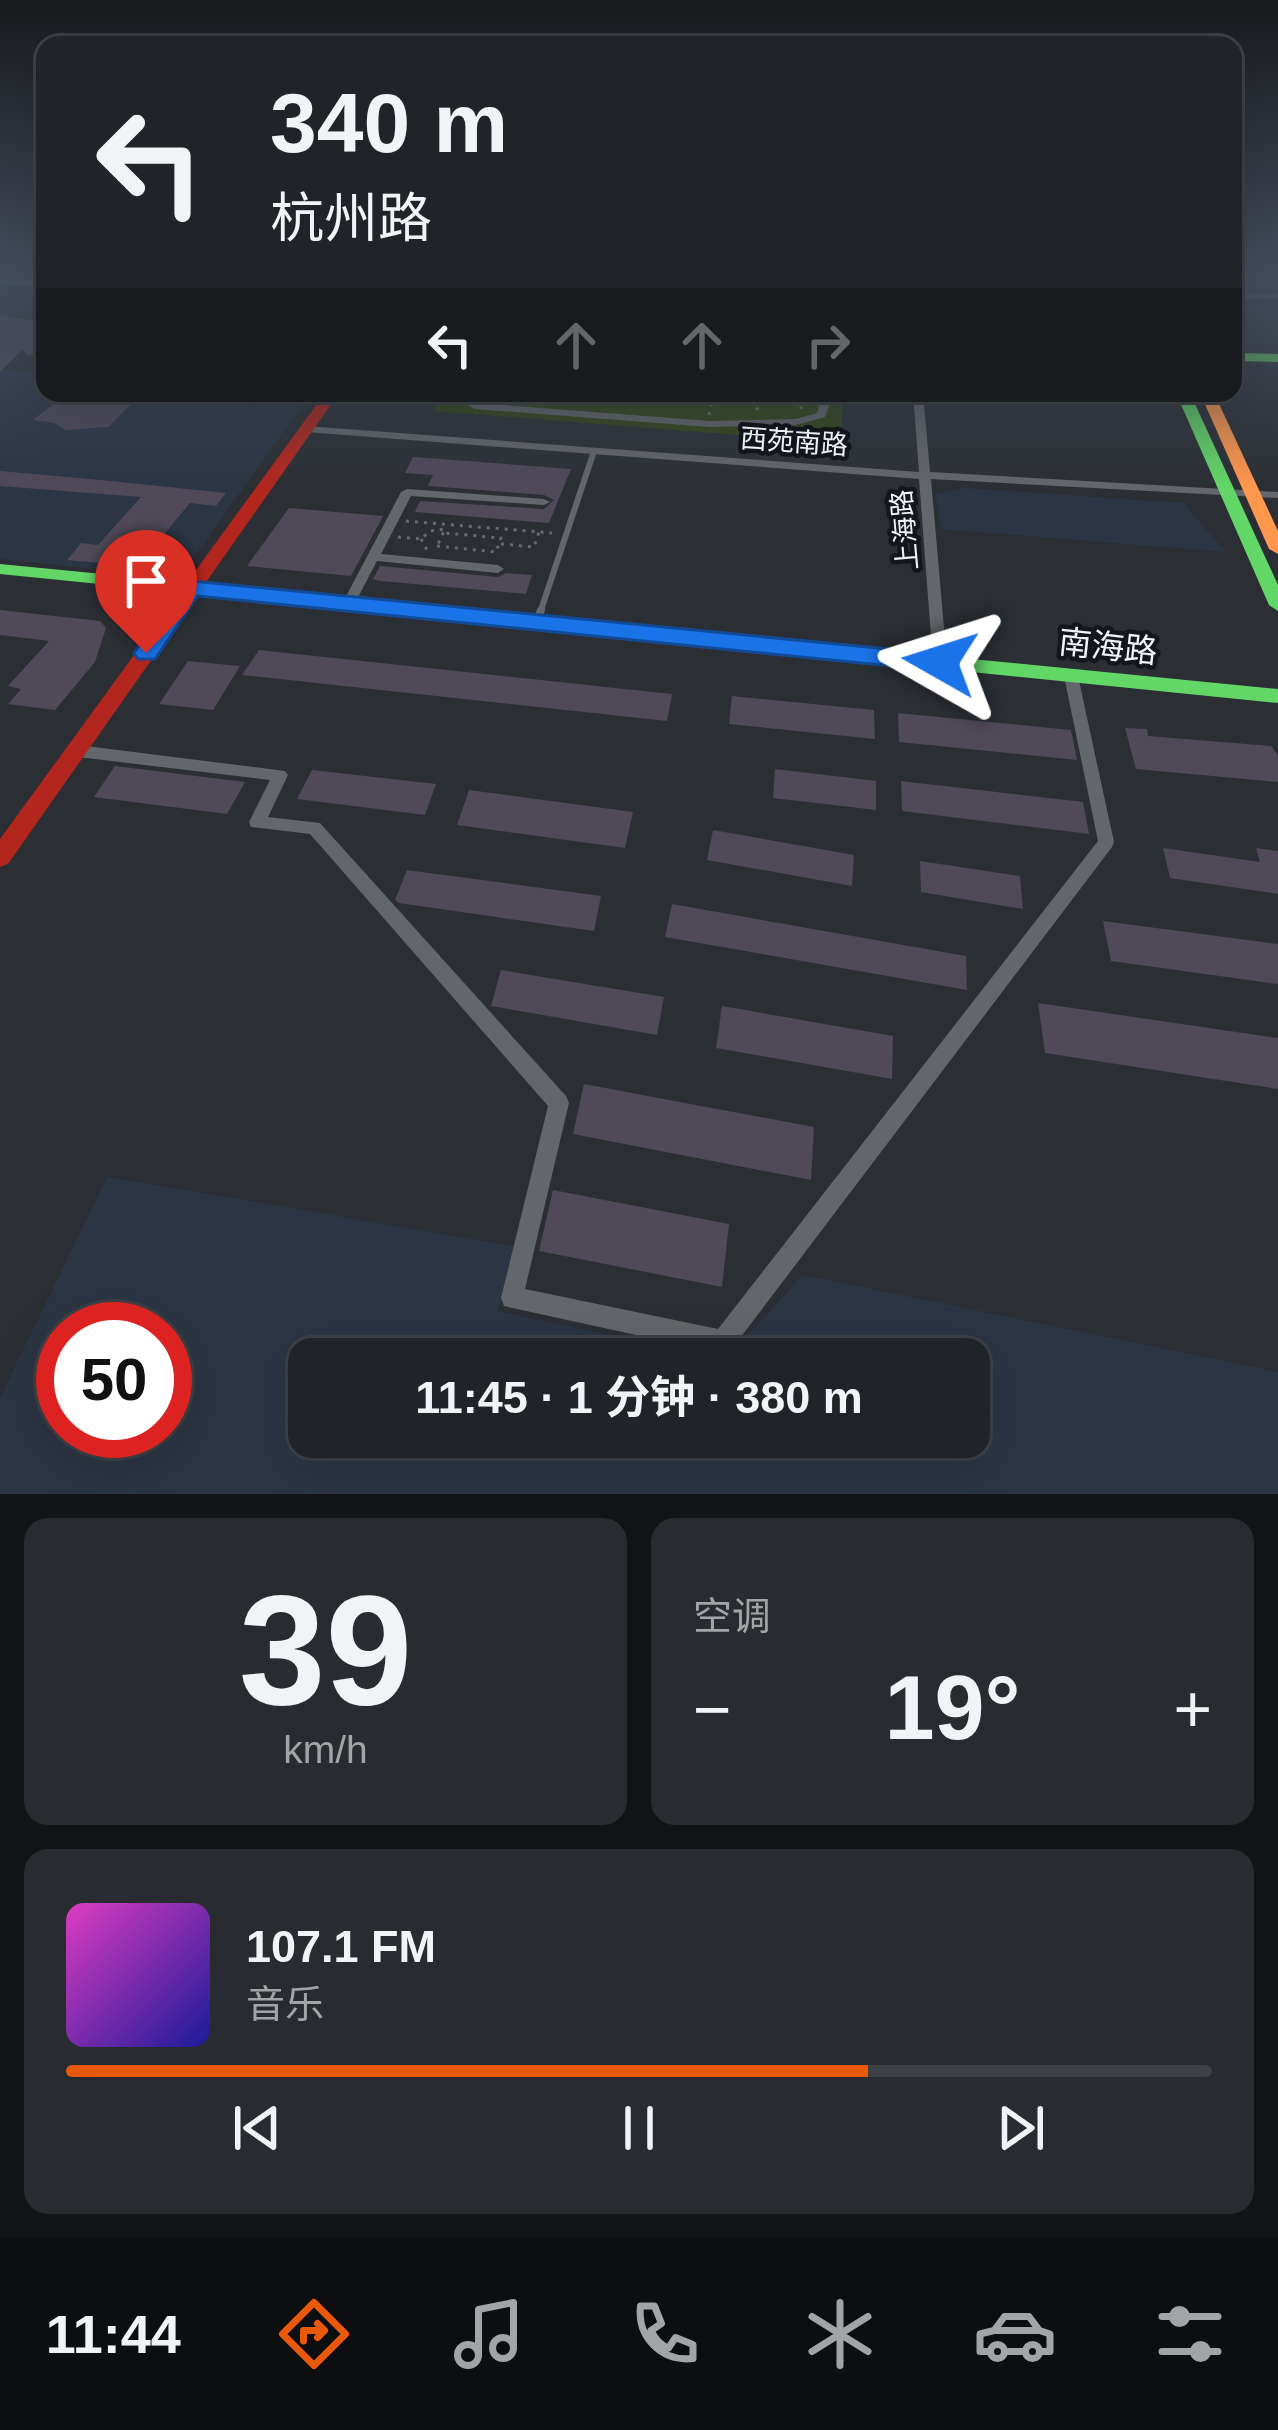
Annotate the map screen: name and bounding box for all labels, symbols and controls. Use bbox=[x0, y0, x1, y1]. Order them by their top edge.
text: 340 m bbox=[270, 76, 508, 170]
icon: left bbox=[72, 84, 228, 240]
text: 杭州路 bbox=[270, 188, 432, 248]
icon: left bbox=[417, 312, 483, 378]
icon: ahead bbox=[543, 312, 609, 378]
icon: ahead bbox=[669, 312, 735, 378]
icon: right bbox=[795, 312, 861, 378]
street label: 西苑南路 bbox=[739, 423, 849, 461]
street label: 上海路 bbox=[887, 488, 923, 572]
pin bbox=[95, 530, 197, 653]
icon: arrive bbox=[113, 548, 179, 614]
position arrow bbox=[877, 599, 1003, 725]
street label: 南海路 bbox=[1057, 623, 1159, 670]
speed limit sign: 50 bbox=[36, 1302, 192, 1458]
text: 11:45 · 1 分钟 · 380 m bbox=[415, 1372, 863, 1423]
text: 39 bbox=[239, 1563, 412, 1737]
text: 空调 bbox=[693, 1595, 771, 1638]
text: 19° bbox=[884, 1658, 1021, 1758]
text: − bbox=[693, 1672, 732, 1746]
text: + bbox=[1173, 1672, 1212, 1746]
text: km/h bbox=[283, 1728, 368, 1771]
text: 107.1 FM bbox=[246, 1921, 436, 1972]
text: 音乐 bbox=[246, 1983, 324, 2026]
icon: previous bbox=[224, 2095, 290, 2161]
icon: pause bbox=[606, 2095, 672, 2161]
icon: next bbox=[988, 2095, 1054, 2161]
icon: directions bbox=[272, 2292, 356, 2376]
icon: music bbox=[447, 2292, 531, 2376]
icon: phone bbox=[623, 2292, 707, 2376]
icon: climate bbox=[798, 2292, 882, 2376]
icon: car bbox=[973, 2292, 1057, 2376]
icon: filters bbox=[1148, 2292, 1232, 2376]
text: 11:44 bbox=[46, 2304, 181, 2364]

